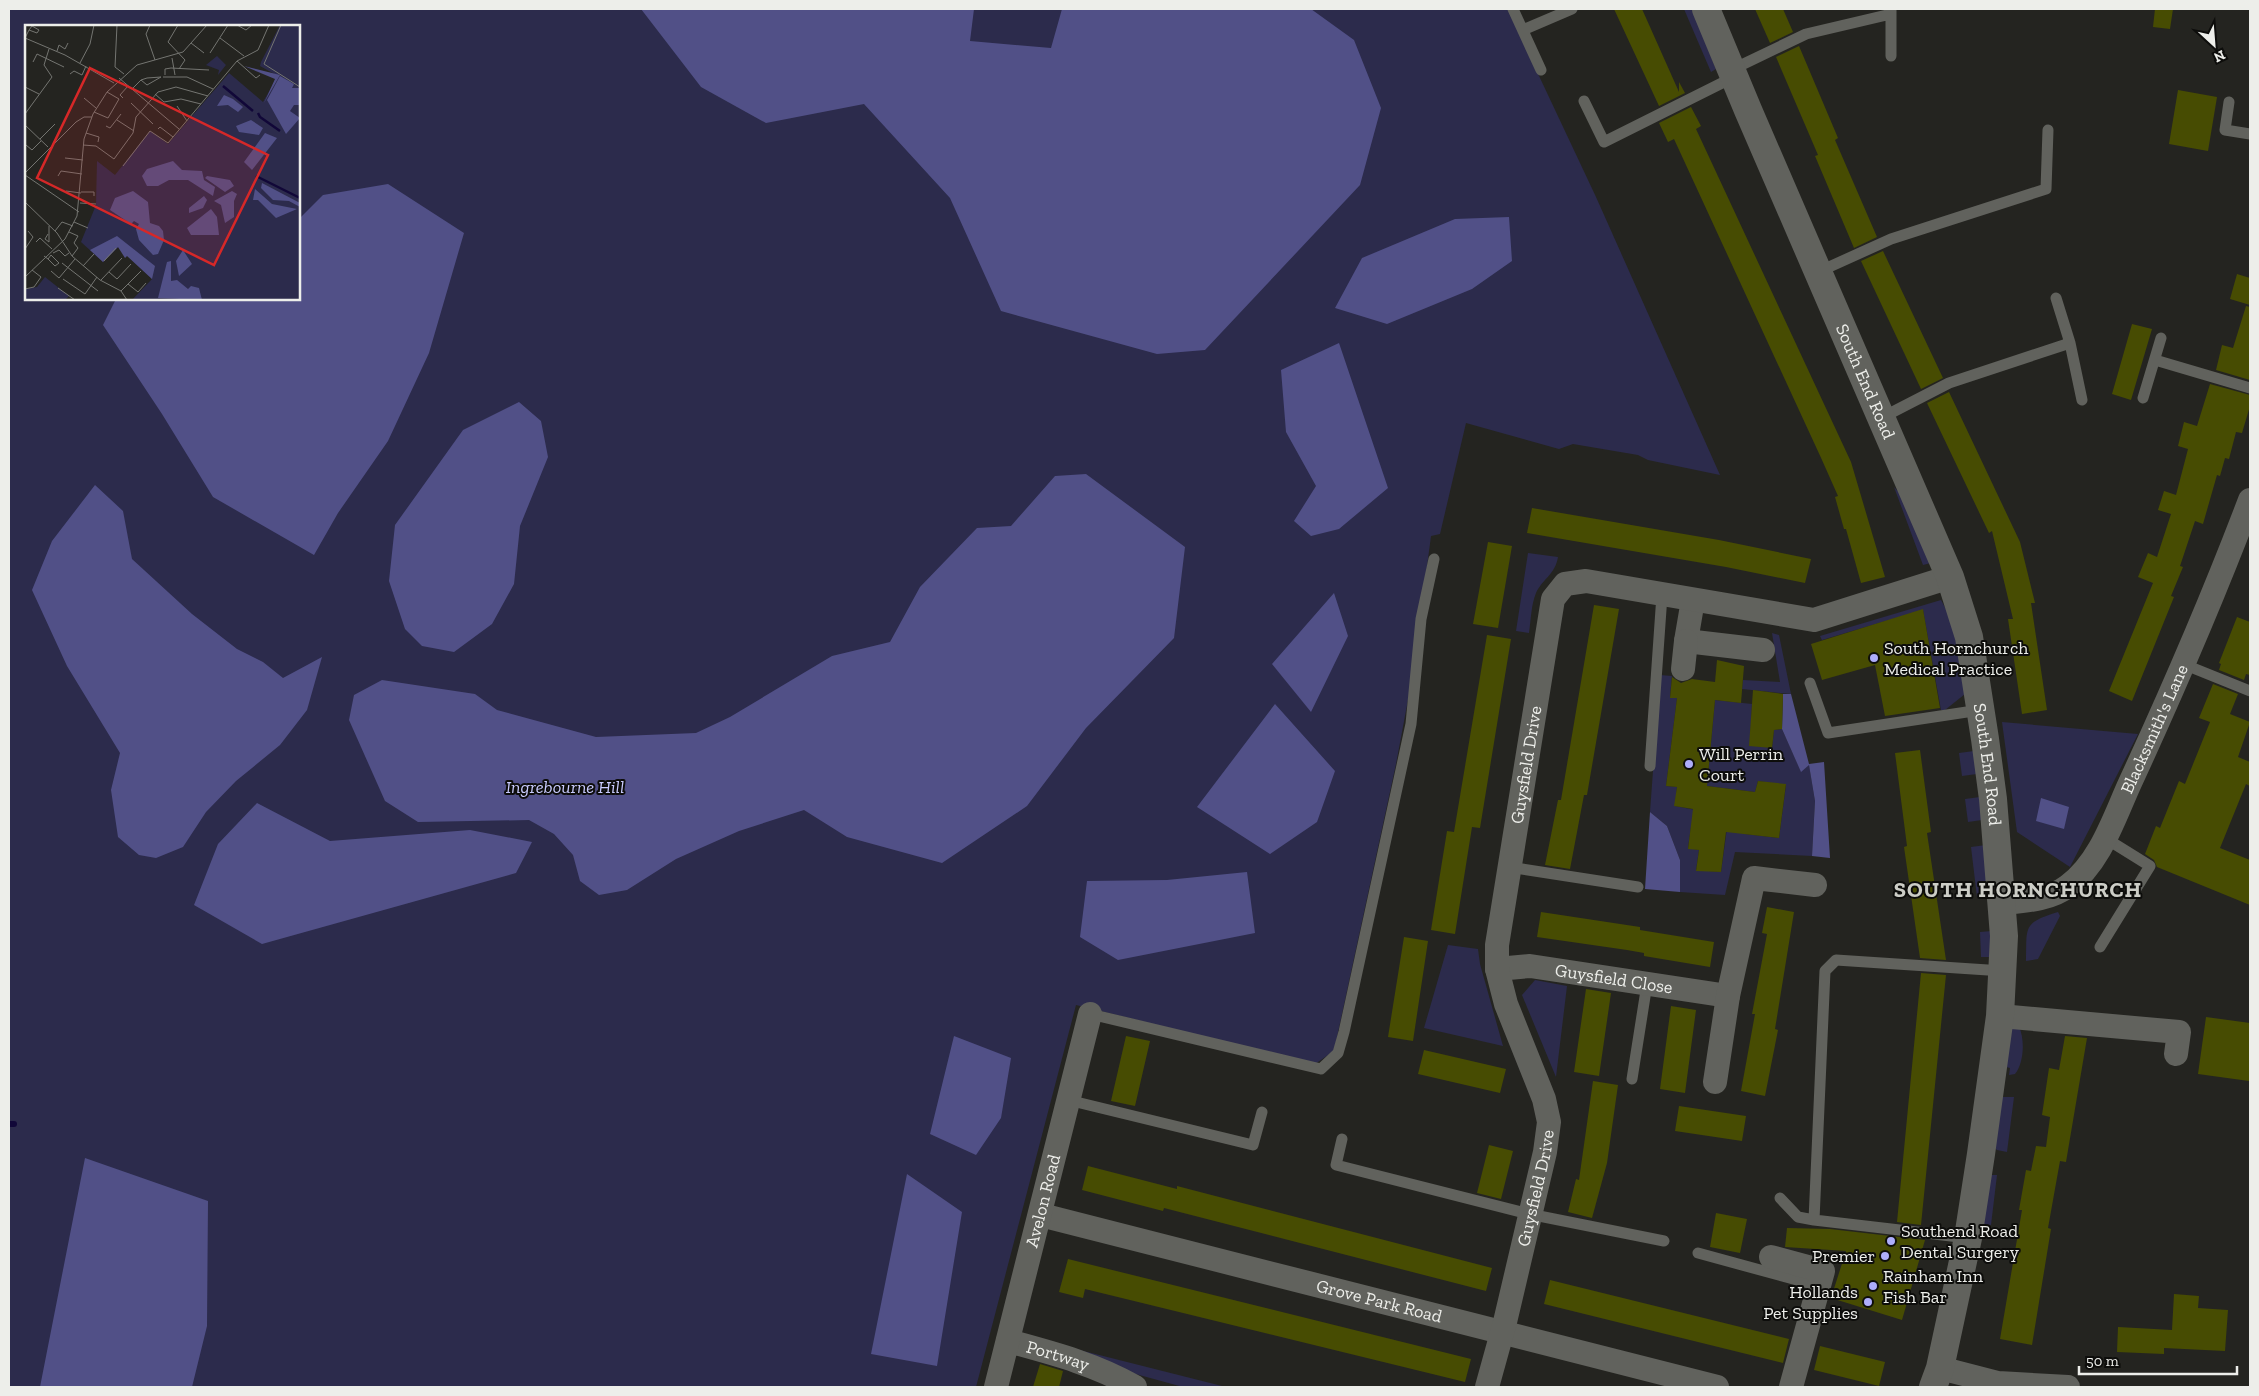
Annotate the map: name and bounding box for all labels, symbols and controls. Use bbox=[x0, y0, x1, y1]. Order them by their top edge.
north arrow bbox=[2189, 20, 2239, 70]
inset map bbox=[25, 25, 300, 300]
text: N bbox=[2211, 46, 2228, 66]
street label: South End Road bbox=[1831, 320, 1900, 442]
place label: South Hornchurch Medical Practice bbox=[1884, 637, 2028, 680]
marker: South Hornchurch Medical Practice bbox=[1868, 652, 1880, 664]
street label: Blacksmith's Lane bbox=[2116, 661, 2193, 797]
street label: South End Road bbox=[1969, 702, 2006, 827]
street label: Guysfield Drive bbox=[1506, 704, 1547, 825]
place label: Will Perrin Court bbox=[1699, 743, 1784, 786]
marker: Will Perrin Court bbox=[1683, 758, 1695, 770]
park label: Ingrebourne Hill bbox=[506, 776, 624, 798]
district label: SOUTH HORNCHURCH bbox=[1894, 876, 2142, 903]
street label: Guysfield Close bbox=[1554, 959, 1674, 998]
street label: Guysfield Drive bbox=[1512, 1128, 1559, 1249]
street label: Avelon Road bbox=[1021, 1152, 1065, 1250]
place label: Southend Road Dental Surgery bbox=[1901, 1220, 2020, 1263]
marker: Southend Road Dental Surgery bbox=[1885, 1235, 1897, 1247]
place label: Premier bbox=[1812, 1245, 1875, 1267]
marker: Premier bbox=[1879, 1250, 1891, 1262]
place label: Rainham Inn Fish Bar bbox=[1883, 1265, 1984, 1308]
street label: Grove Park Road bbox=[1314, 1274, 1445, 1328]
marker: Rainham Inn Fish Bar bbox=[1867, 1280, 1879, 1292]
place label: Hollands Pet Supplies bbox=[1763, 1281, 1858, 1324]
marker: Hollands Pet Supplies bbox=[1862, 1296, 1874, 1308]
street label: Portway bbox=[1024, 1336, 1093, 1376]
scale bar bbox=[2079, 1344, 2236, 1376]
text: 50 m bbox=[2086, 1352, 2119, 1370]

